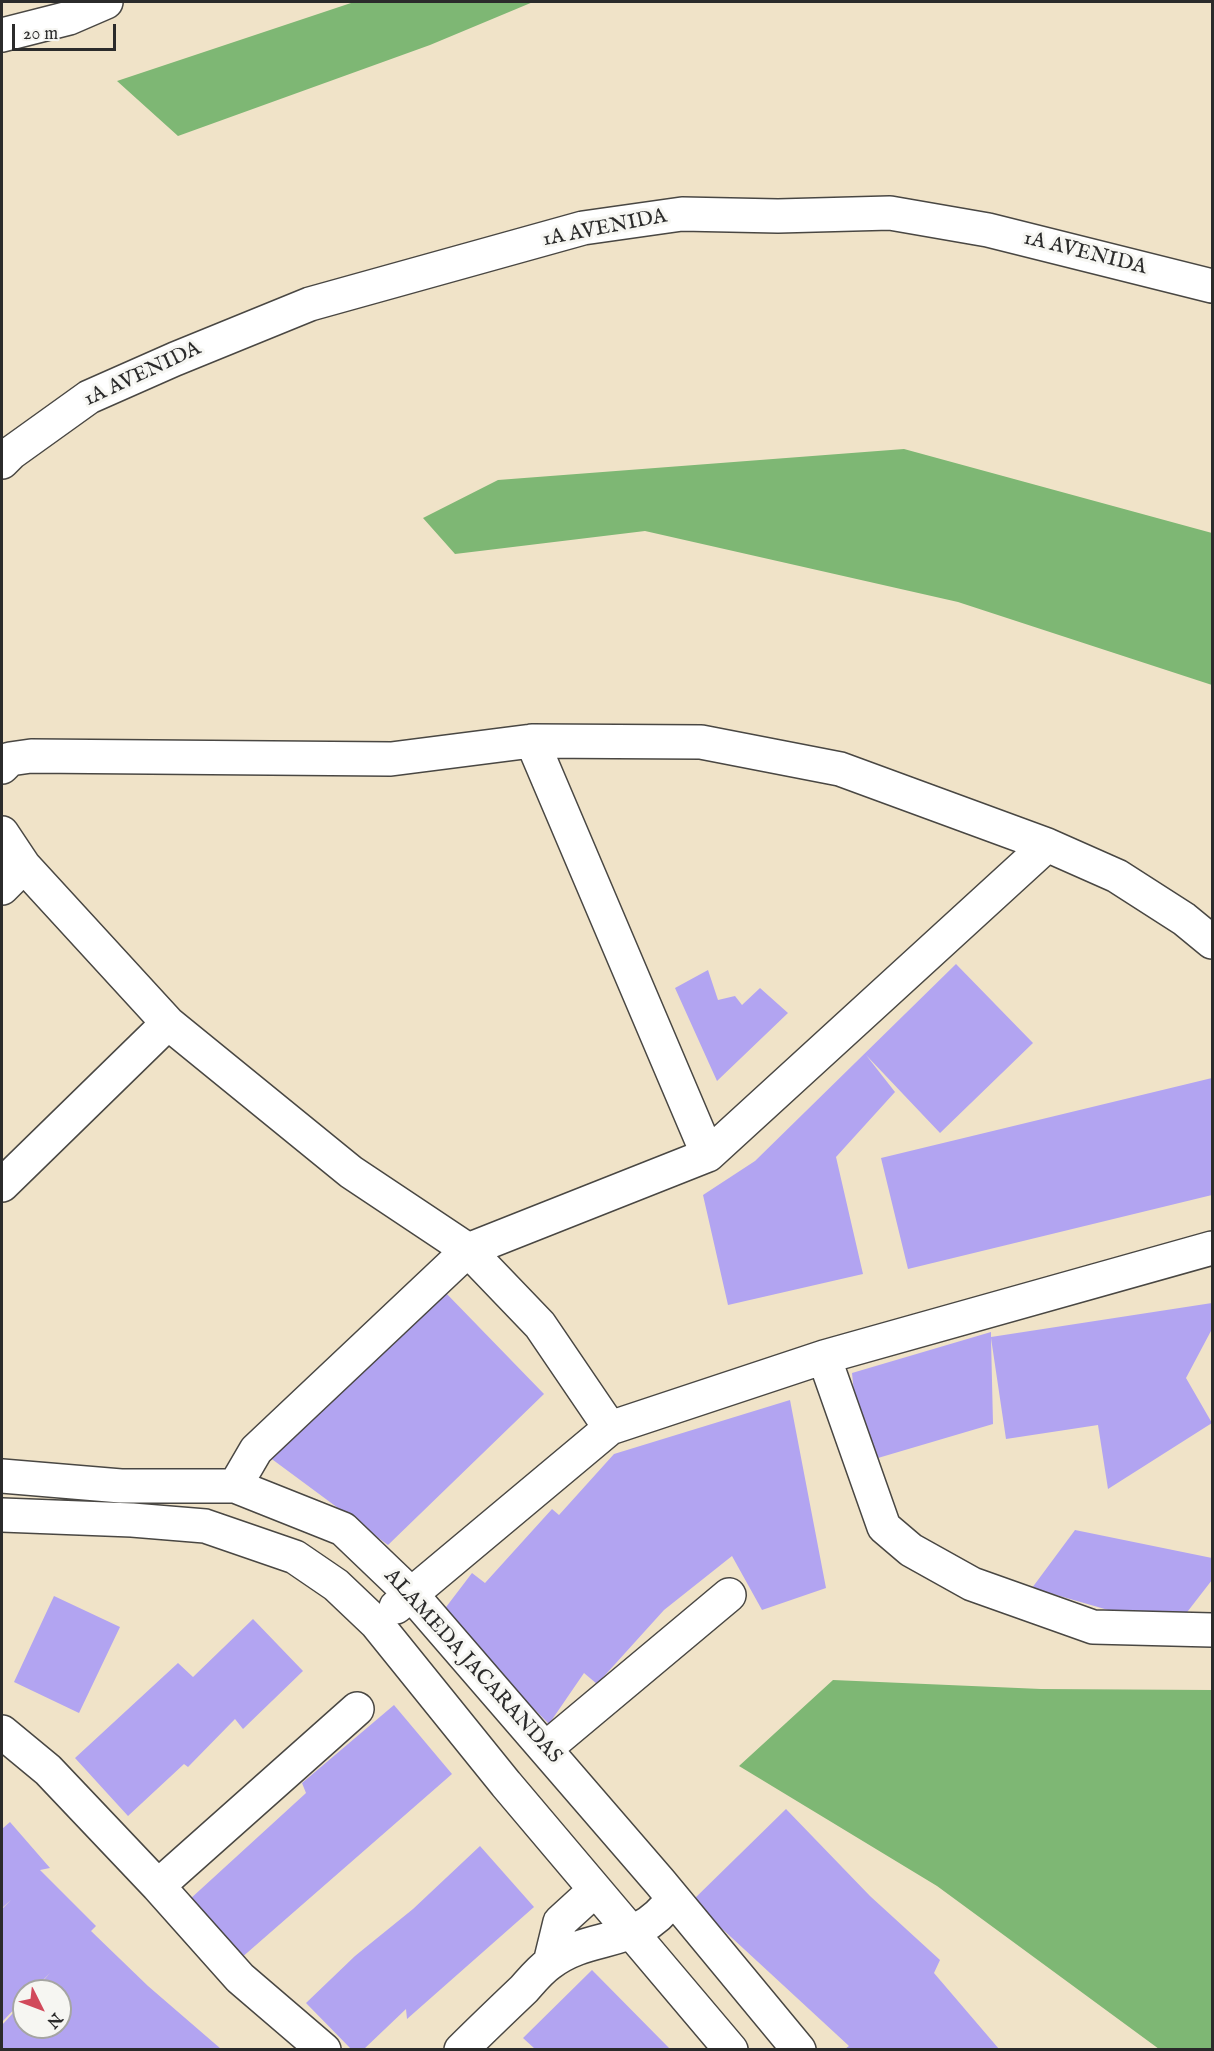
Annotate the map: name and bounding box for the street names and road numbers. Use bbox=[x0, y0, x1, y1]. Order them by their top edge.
street label: 1A AVENIDA bbox=[541, 205, 669, 253]
street label: 1A AVENIDA bbox=[1021, 227, 1149, 281]
street label: 1A AVENIDA bbox=[81, 337, 205, 413]
street label: ALAMEDA JACARANDAS bbox=[378, 1564, 566, 1770]

